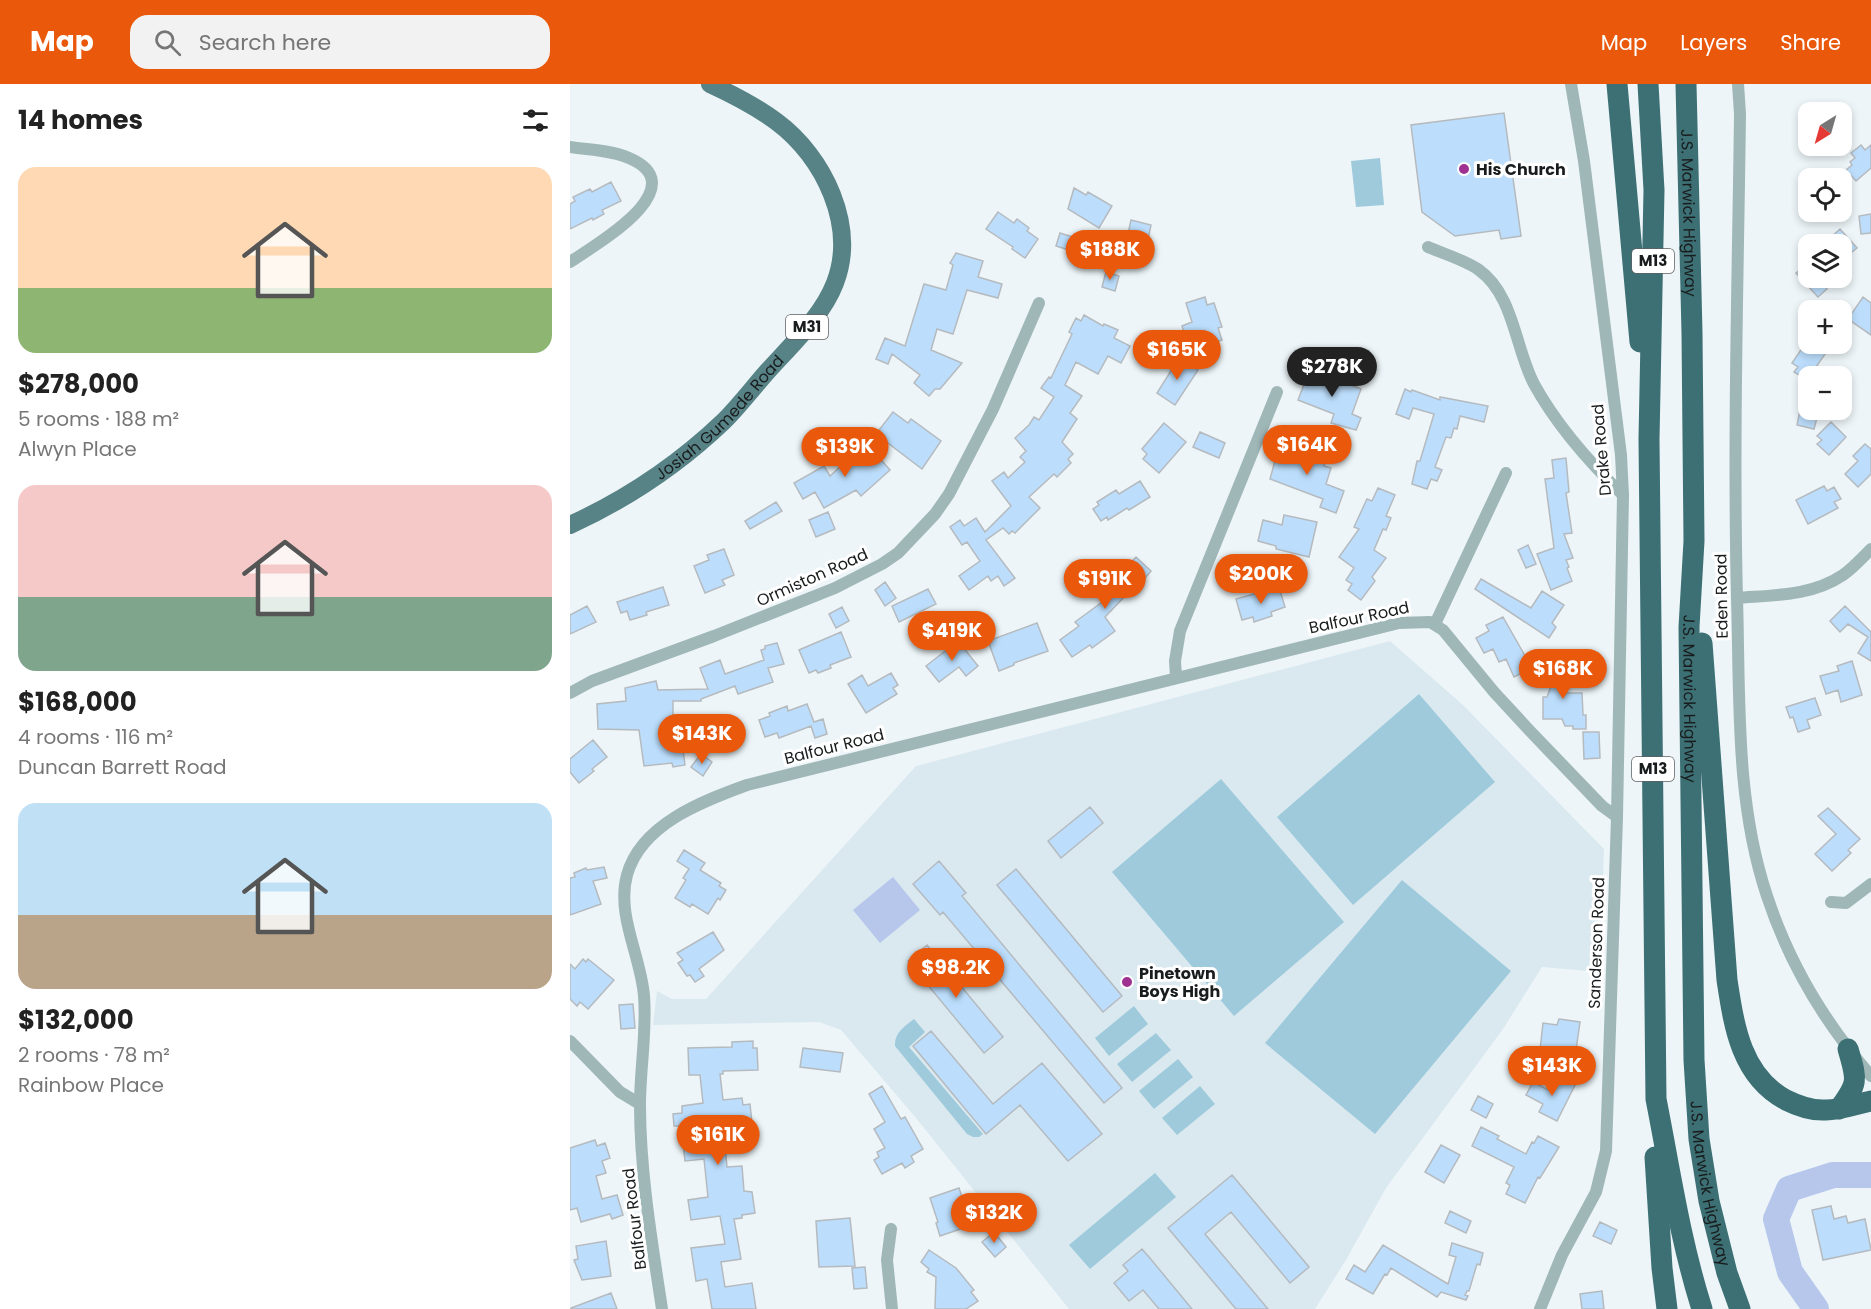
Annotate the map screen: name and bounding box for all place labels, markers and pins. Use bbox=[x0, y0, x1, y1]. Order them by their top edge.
place label: His Church bbox=[1476, 158, 1566, 181]
marker: His Church bbox=[1457, 162, 1471, 176]
pin: $188K bbox=[1068, 230, 1152, 281]
pin: $165K bbox=[1135, 330, 1219, 381]
pin: $278K bbox=[1290, 347, 1374, 398]
pin: $164K bbox=[1265, 425, 1349, 476]
pin: $139K bbox=[803, 427, 887, 478]
pin: $200K bbox=[1219, 554, 1303, 605]
pin: $191K bbox=[1063, 559, 1147, 610]
pin: $419K bbox=[910, 611, 994, 662]
pin: $168K bbox=[1521, 649, 1605, 700]
pin: $143K bbox=[660, 714, 744, 765]
pin: $98.2K bbox=[907, 948, 1005, 999]
place label: Pinetown Boys High bbox=[1139, 962, 1220, 1003]
marker: Pinetown Boys High bbox=[1120, 975, 1134, 989]
pin: $143K bbox=[1510, 1046, 1594, 1097]
pin: $161K bbox=[676, 1115, 760, 1166]
pin: $132K bbox=[952, 1193, 1036, 1244]

